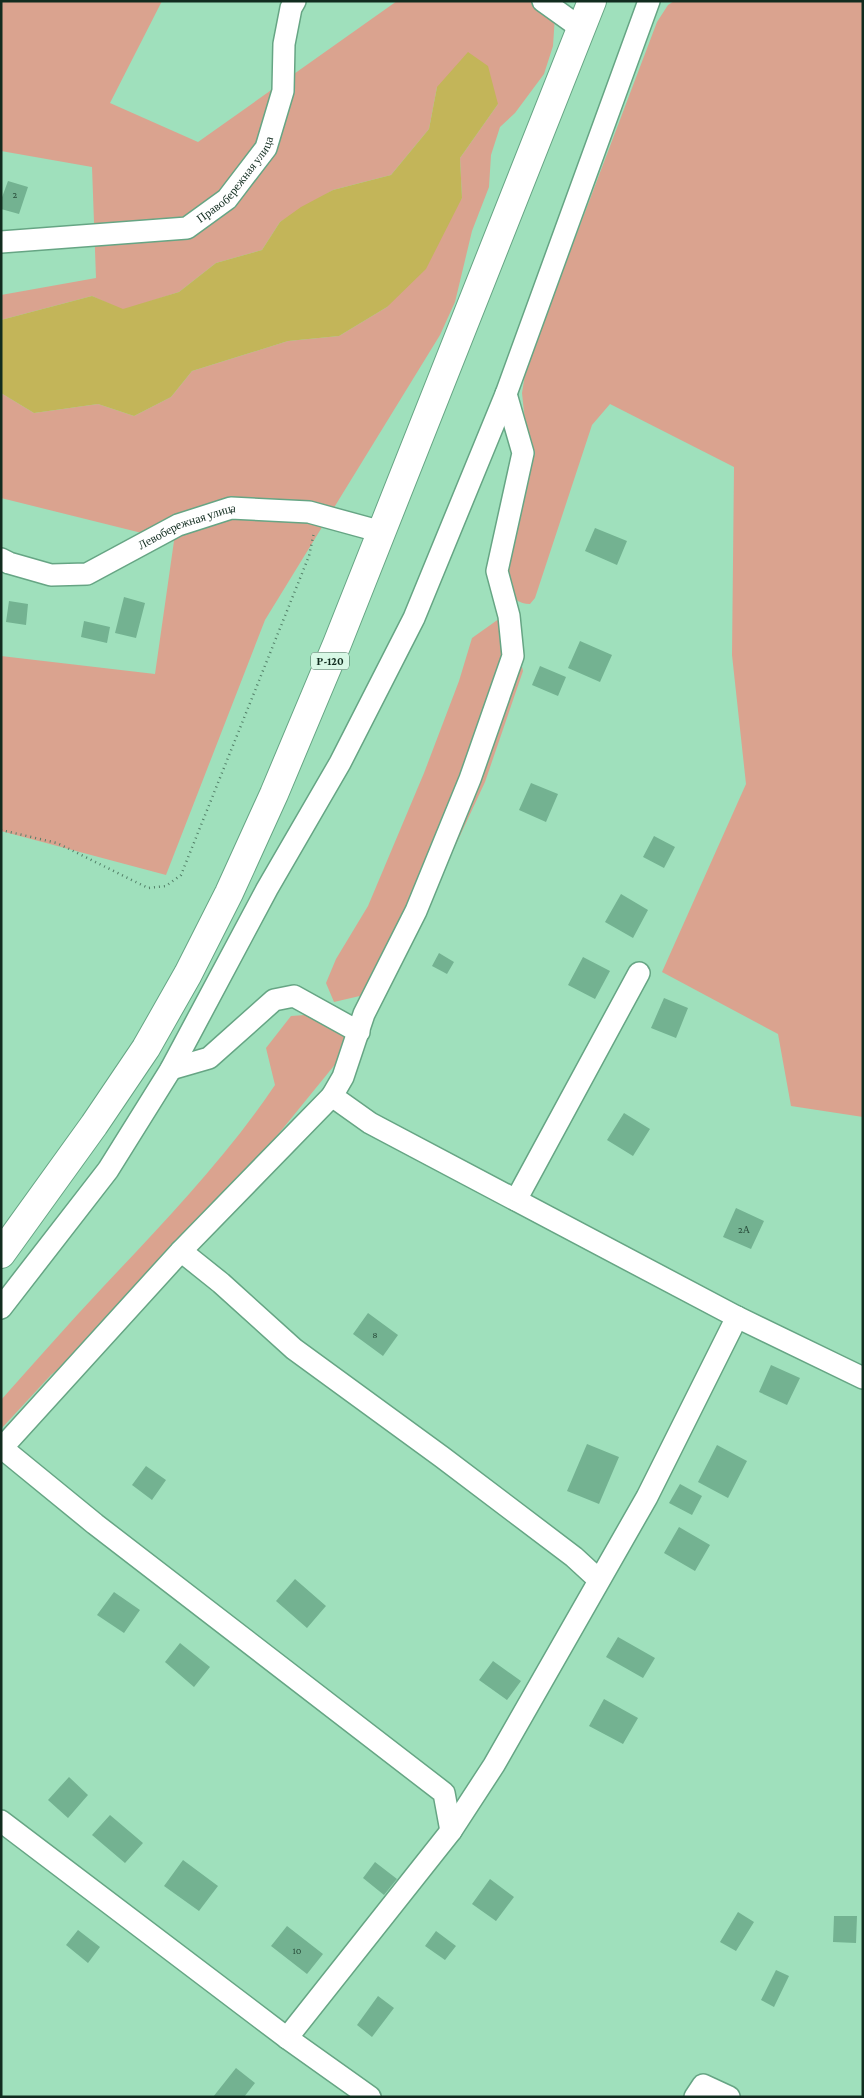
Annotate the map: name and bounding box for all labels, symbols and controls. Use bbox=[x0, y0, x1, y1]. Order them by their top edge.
street label: Правобережная улица bbox=[194, 134, 276, 226]
house number: 2 bbox=[13, 189, 18, 200]
street label: Левобережная улица bbox=[135, 501, 237, 552]
road number: Р-120 bbox=[311, 652, 349, 669]
house number: 2А bbox=[738, 1224, 751, 1235]
house number: 8 bbox=[372, 1329, 378, 1340]
house number: 10 bbox=[293, 1945, 302, 1956]

